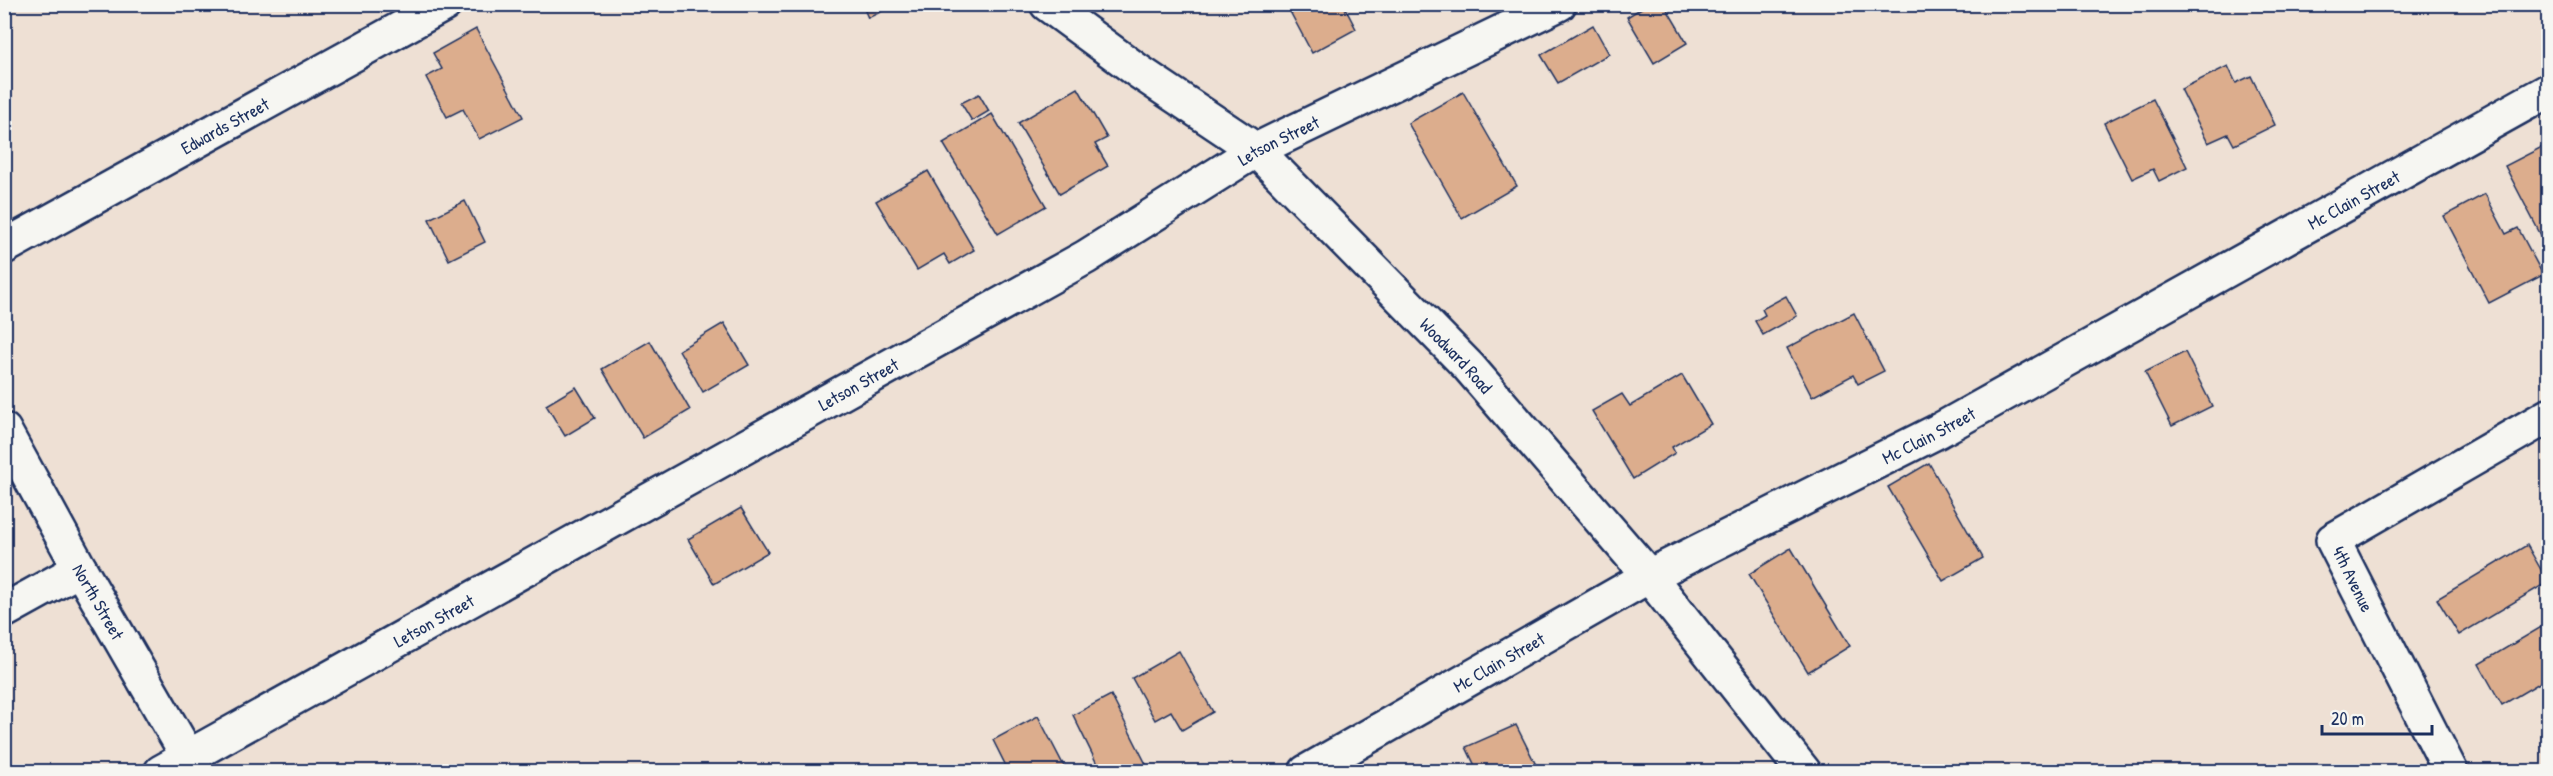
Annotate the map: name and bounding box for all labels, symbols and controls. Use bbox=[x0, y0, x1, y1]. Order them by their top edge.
street label: Edwards Street bbox=[176, 91, 274, 160]
street label: Letson Street bbox=[1233, 109, 1324, 171]
street label: Mc Clain Street bbox=[2303, 163, 2405, 235]
street label: Woodward Road bbox=[1415, 312, 1499, 398]
street label: Letson Street bbox=[813, 351, 904, 416]
street label: Mc Clain Street bbox=[1878, 400, 1980, 470]
street label: 4th Avenue bbox=[2326, 542, 2380, 616]
street label: North Street bbox=[67, 559, 131, 645]
street label: Letson Street bbox=[389, 587, 479, 653]
street label: Mc Clain Street bbox=[1448, 625, 1550, 698]
scale bar bbox=[2322, 698, 2432, 736]
text: 20 m bbox=[2331, 706, 2364, 731]

